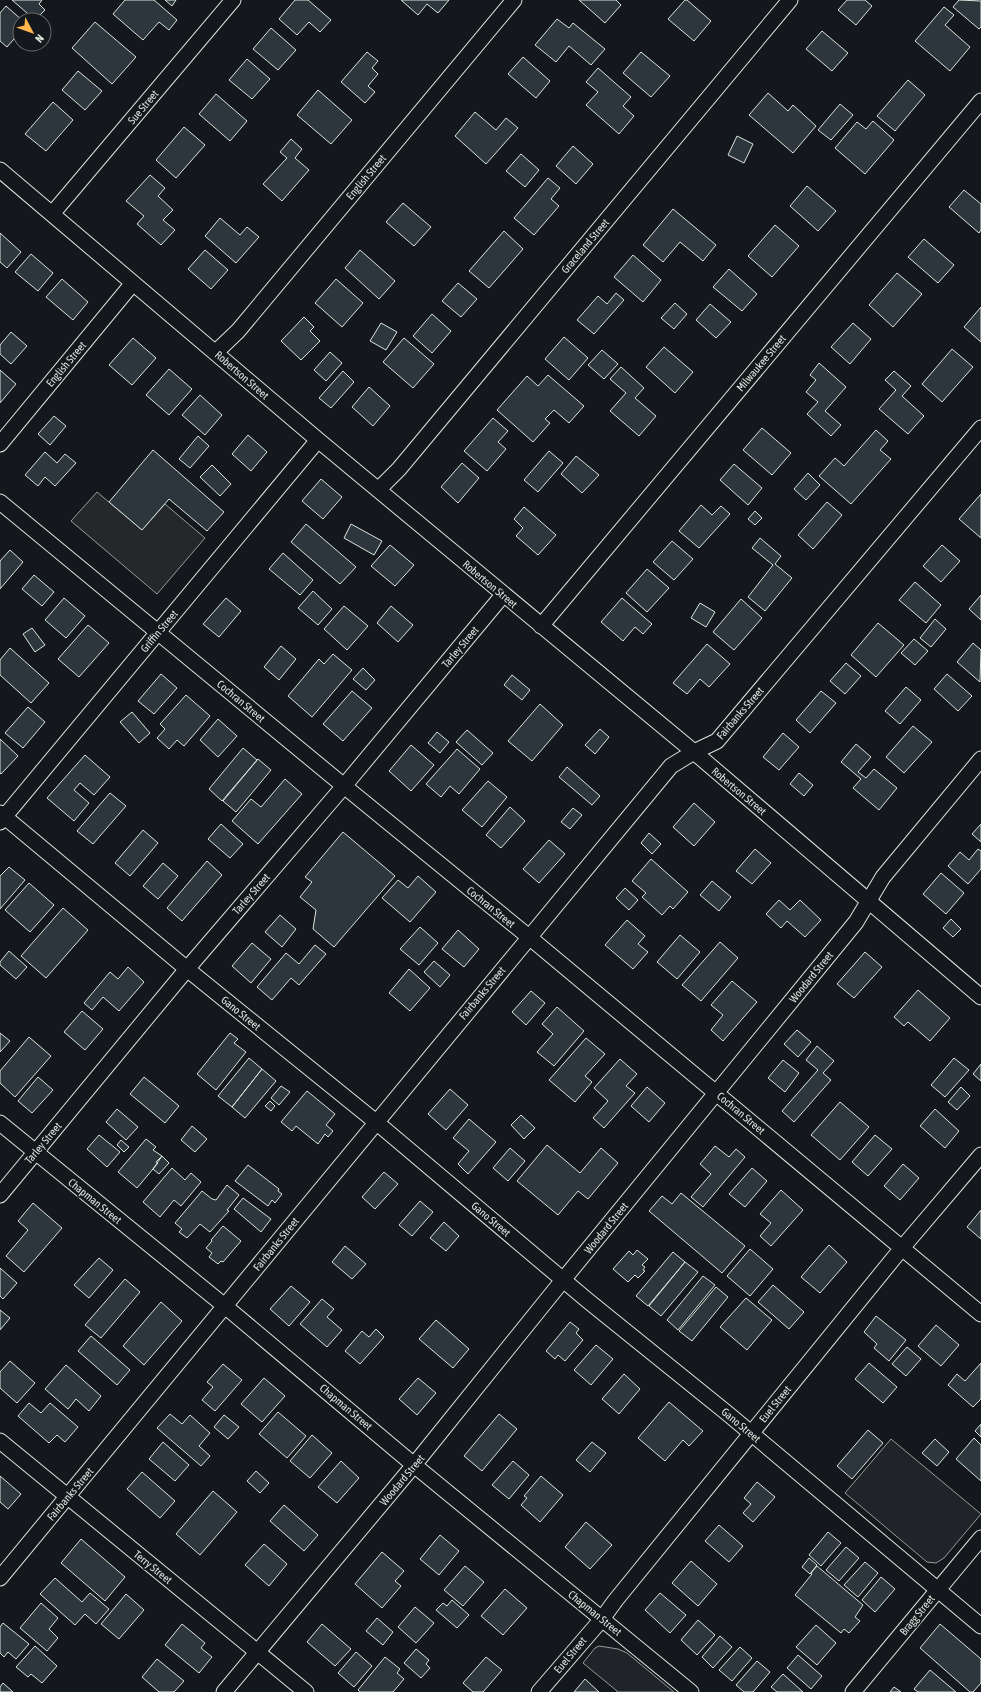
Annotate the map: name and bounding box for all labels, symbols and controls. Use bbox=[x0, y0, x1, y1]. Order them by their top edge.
north arrow bbox=[12, 12, 52, 52]
text: N bbox=[33, 32, 46, 45]
street label: Sue Street bbox=[125, 88, 161, 126]
street label: English Street bbox=[344, 152, 388, 202]
street label: Graceland Street bbox=[559, 216, 611, 276]
street label: Milwaukee Street bbox=[734, 332, 788, 394]
street label: English Street bbox=[44, 339, 88, 389]
street label: Robertson Street bbox=[213, 348, 271, 402]
street label: Robertson Street bbox=[460, 558, 520, 610]
street label: Griffin Street bbox=[138, 608, 180, 654]
street label: Tarley Street bbox=[439, 624, 481, 670]
street label: Cochran Street bbox=[215, 678, 267, 724]
street label: Fairbanks Street bbox=[714, 684, 766, 742]
street label: Robertson Street bbox=[709, 765, 769, 817]
street label: Tarley Street bbox=[230, 871, 272, 917]
street label: Cochran Street bbox=[464, 884, 518, 930]
street label: Woodard Street bbox=[787, 949, 835, 1005]
street label: Fairbanks Street bbox=[456, 964, 508, 1022]
street label: Gano Street bbox=[219, 994, 263, 1032]
street label: Cochran Street bbox=[715, 1090, 767, 1136]
street label: Tarley Street bbox=[22, 1120, 64, 1166]
street label: Chapman Street bbox=[66, 1176, 124, 1226]
street label: Gano Street bbox=[469, 1199, 513, 1239]
street label: Woodard Street bbox=[582, 1200, 630, 1256]
street label: Fairbanks Street bbox=[251, 1215, 301, 1273]
street label: Chapman Street bbox=[317, 1382, 375, 1432]
street label: Euel Street bbox=[757, 1383, 793, 1425]
street label: Gano Street bbox=[719, 1405, 763, 1445]
street label: Woodard Street bbox=[377, 1452, 427, 1508]
street label: Fairbanks Street bbox=[44, 1465, 96, 1523]
street label: Terry Street bbox=[131, 1548, 175, 1586]
street label: Chapman Street bbox=[566, 1588, 624, 1638]
street label: Bragg Street bbox=[897, 1592, 937, 1638]
street label: Euel Street bbox=[551, 1634, 589, 1676]

